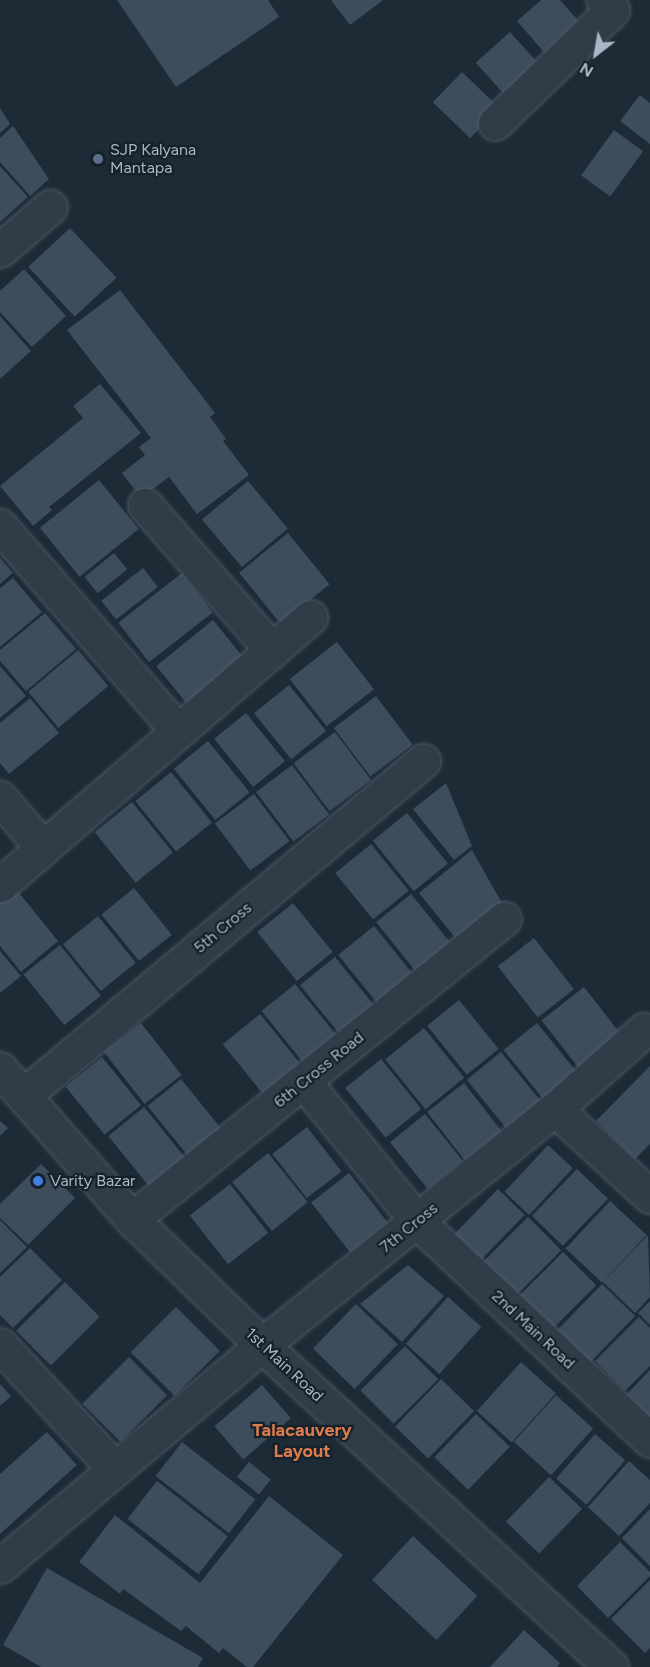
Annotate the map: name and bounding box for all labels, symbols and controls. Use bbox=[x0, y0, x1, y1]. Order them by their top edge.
north arrow bbox=[566, 24, 626, 84]
text: N bbox=[576, 59, 597, 81]
place label: SJP Kalyana Mantapa bbox=[110, 140, 196, 178]
marker: SJP Kalyana Mantapa bbox=[91, 152, 105, 166]
street label: 5th Cross bbox=[190, 898, 256, 958]
street label: 6th Cross Road bbox=[270, 1028, 368, 1112]
place label: Varity Bazar bbox=[50, 1171, 136, 1191]
marker: Varity Bazar bbox=[31, 1174, 45, 1188]
street label: 7th Cross bbox=[376, 1199, 442, 1257]
street label: 2nd Main Road bbox=[488, 1287, 578, 1373]
street label: 1st Main Road bbox=[241, 1324, 327, 1406]
district label: Talacauvery Layout bbox=[252, 1420, 352, 1462]

